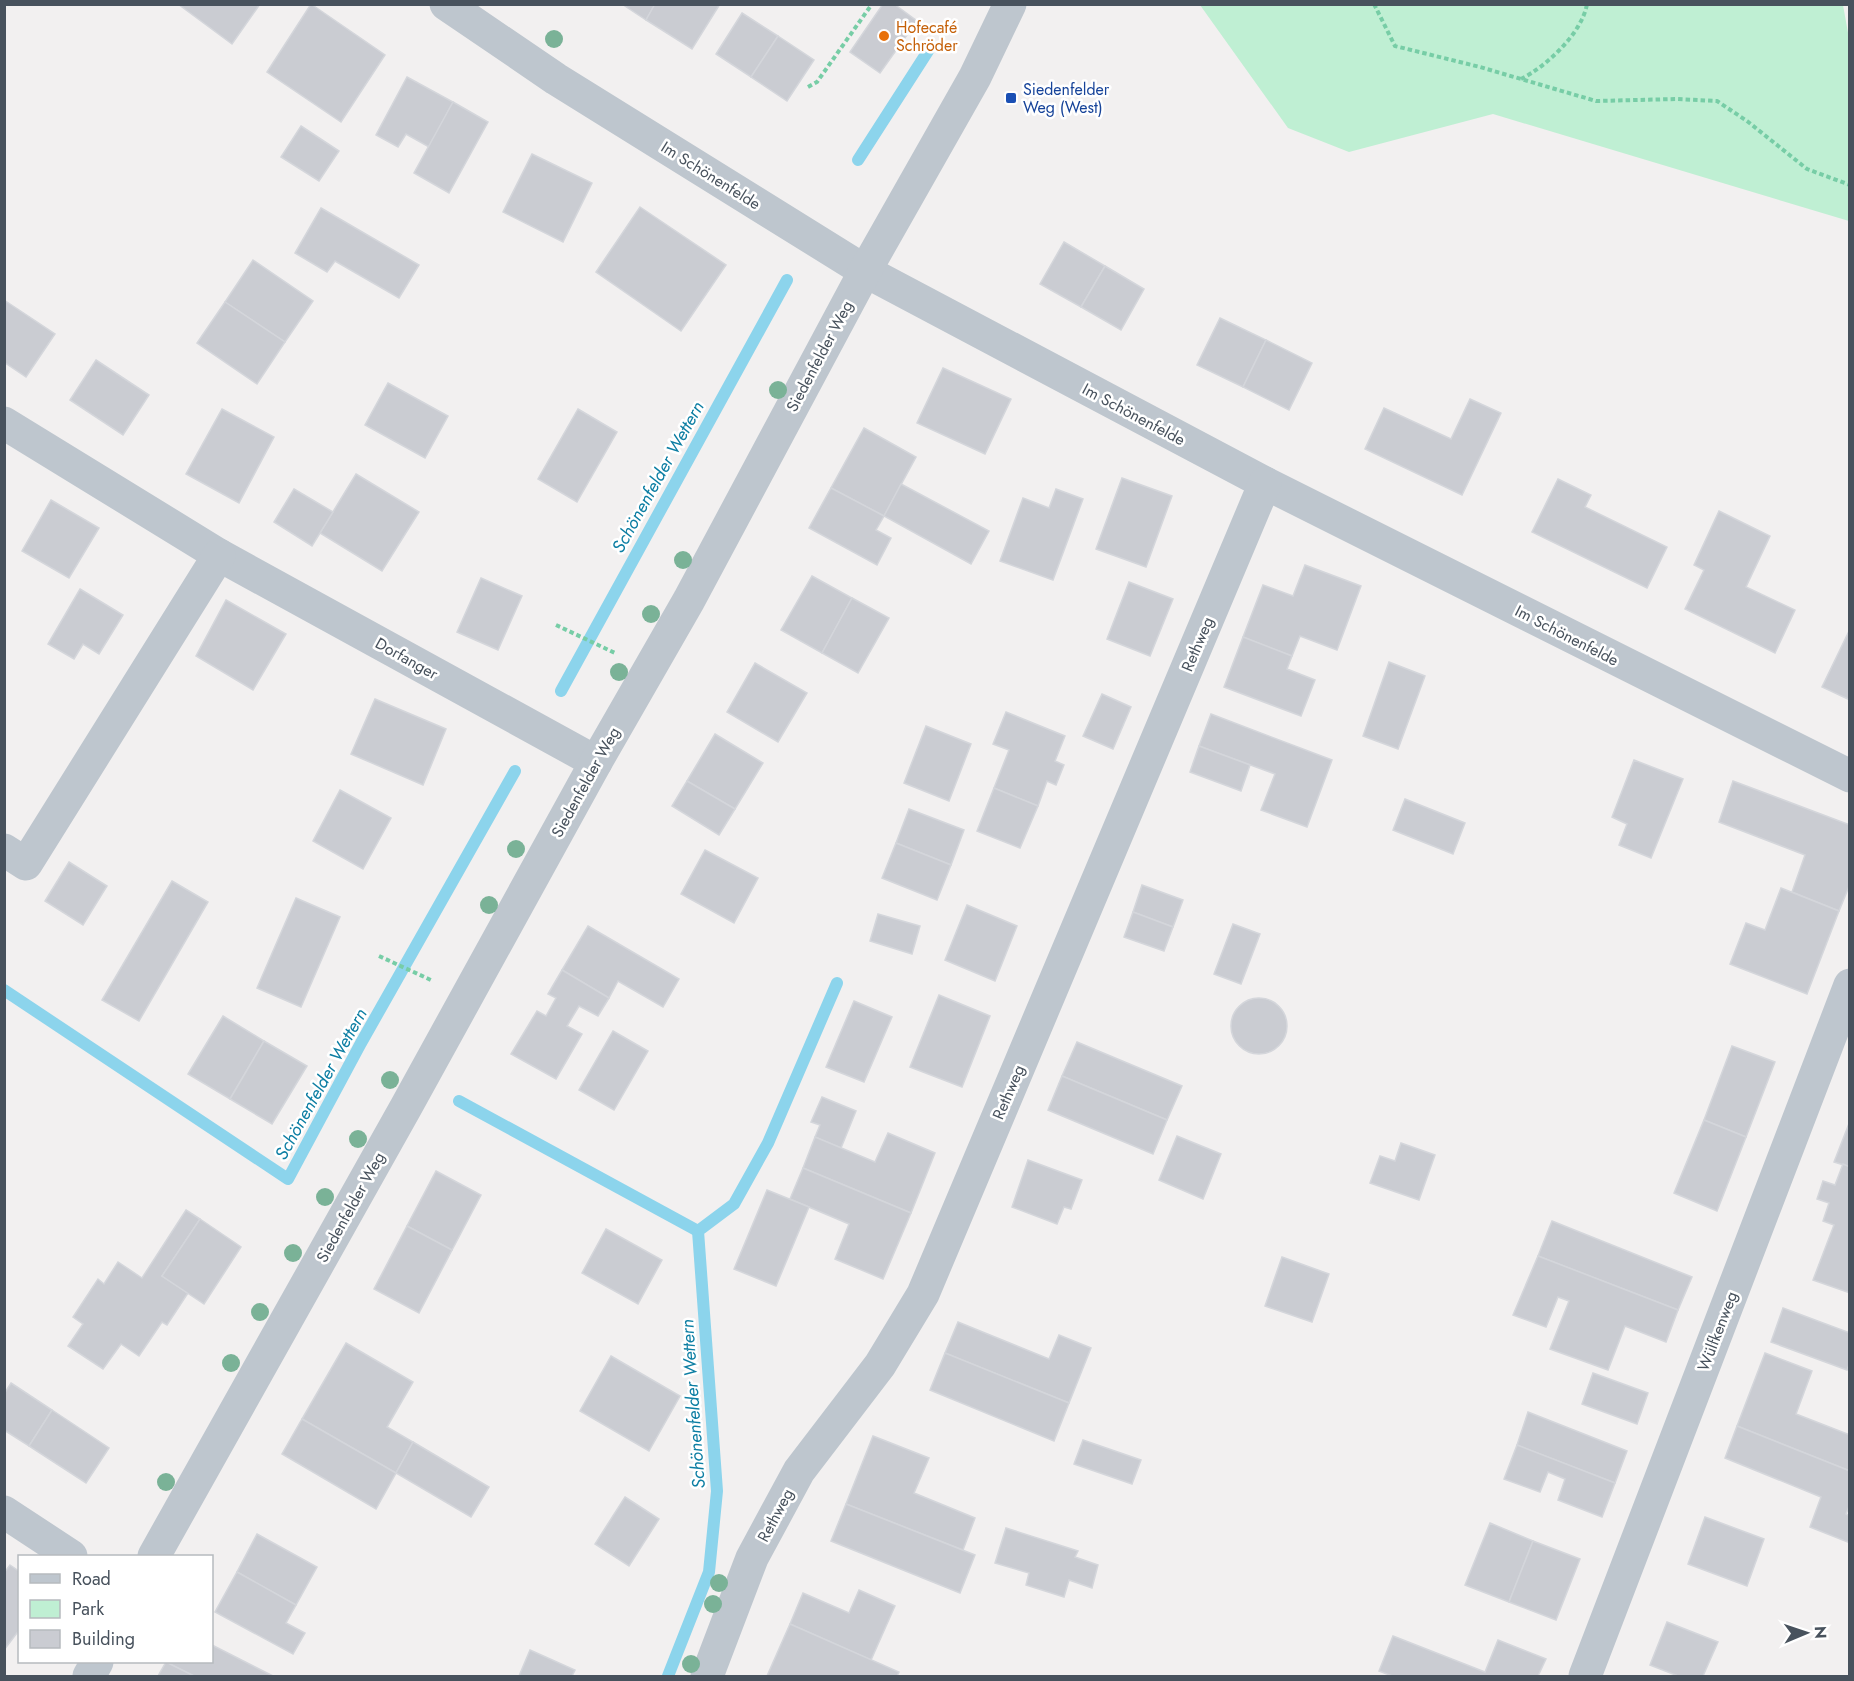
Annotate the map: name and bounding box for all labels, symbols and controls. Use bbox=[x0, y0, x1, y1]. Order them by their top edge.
place label: Hofecafé Schröder bbox=[896, 16, 958, 57]
marker: Hofecafé Schröder bbox=[877, 29, 891, 43]
place label: Siedenfelder Weg (West) bbox=[1023, 78, 1110, 119]
marker: Siedenfelder Weg (West) bbox=[1004, 91, 1018, 105]
street label: Im Schönenfelde bbox=[656, 136, 765, 215]
street label: Siedenfelder Weg bbox=[780, 297, 858, 416]
street label: Im Schönenfelde bbox=[1078, 378, 1189, 451]
water label: Schönenfelder Wettern bbox=[605, 396, 711, 558]
street label: Im Schönenfelde bbox=[1511, 599, 1623, 671]
street label: Rethweg bbox=[1176, 613, 1219, 675]
street label: Dorfanger bbox=[371, 632, 443, 685]
street label: Siedenfelder Weg bbox=[546, 723, 625, 842]
water label: Schönenfelder Wettern bbox=[268, 1003, 374, 1165]
street label: Rethweg bbox=[987, 1061, 1030, 1123]
street label: Siedenfelder Weg bbox=[311, 1148, 390, 1267]
street label: Wülfkenweg bbox=[1692, 1288, 1743, 1374]
water label: Schönenfelder Wettern bbox=[674, 1318, 712, 1490]
street label: Rethweg bbox=[752, 1485, 799, 1546]
legend bbox=[18, 1555, 213, 1663]
text: Road bbox=[72, 1566, 111, 1592]
text: Park bbox=[72, 1596, 104, 1622]
north arrow bbox=[1776, 1603, 1836, 1663]
text: Building bbox=[72, 1626, 135, 1652]
text: N bbox=[1809, 1626, 1832, 1639]

